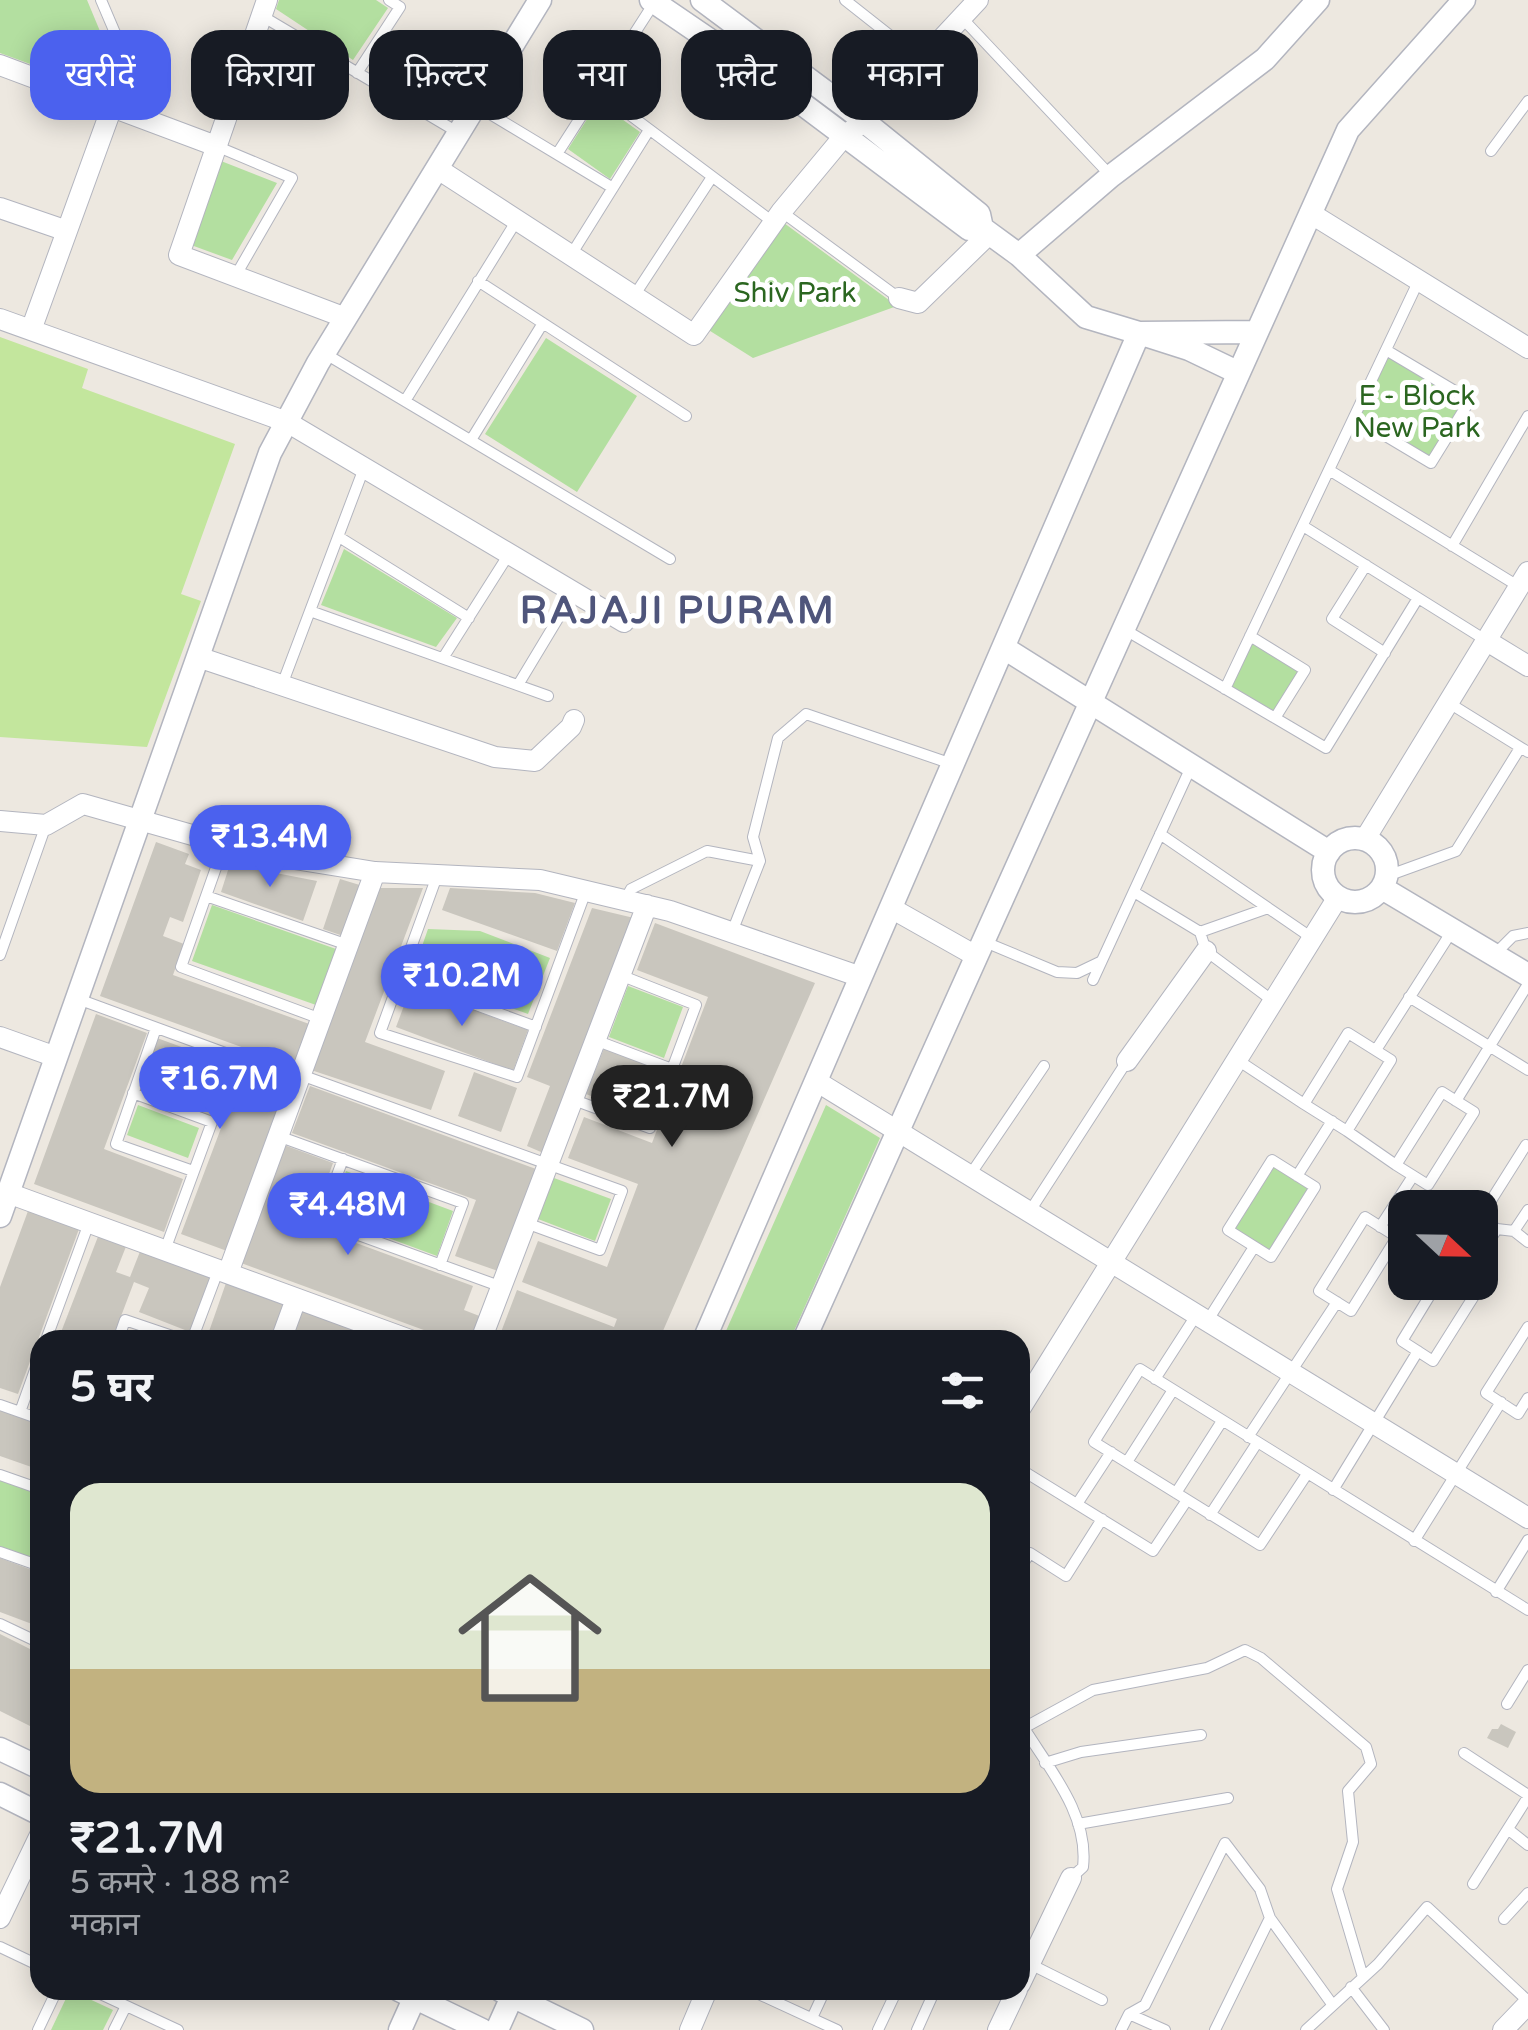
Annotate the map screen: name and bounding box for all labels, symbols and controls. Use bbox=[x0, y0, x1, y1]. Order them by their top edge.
chip: खरीदें bbox=[30, 30, 171, 120]
chip: किराया bbox=[191, 30, 349, 120]
chip: फ़िल्टर bbox=[369, 30, 523, 120]
chip: नया bbox=[543, 30, 661, 120]
chip: फ़्लैट bbox=[681, 30, 812, 120]
chip: मकान bbox=[832, 30, 978, 120]
park label: Shiv Park bbox=[734, 276, 856, 310]
park label: E - Block New Park bbox=[1353, 379, 1481, 445]
district label: RAJAJI PURAM bbox=[520, 588, 836, 634]
pin: ₹13.4M bbox=[189, 805, 351, 890]
text: ₹13.4M bbox=[211, 818, 329, 856]
pin: ₹10.2M bbox=[381, 944, 543, 1029]
text: ₹10.2M bbox=[403, 957, 521, 995]
pin: ₹16.7M bbox=[139, 1047, 301, 1132]
text: ₹16.7M bbox=[161, 1060, 279, 1098]
pin: ₹21.7M bbox=[591, 1065, 753, 1150]
text: ₹21.7M bbox=[613, 1078, 731, 1116]
pin: ₹4.48M bbox=[267, 1173, 429, 1258]
text: ₹4.48M bbox=[289, 1186, 407, 1224]
north arrow bbox=[1388, 1190, 1498, 1300]
map controls bbox=[1388, 1190, 1498, 1300]
text: 5 घर bbox=[70, 1362, 153, 1413]
icon: filters bbox=[935, 1363, 990, 1418]
icon: home bbox=[440, 1548, 620, 1728]
text: ₹21.7M bbox=[70, 1813, 225, 1864]
text: 5 कमरे · 188 m² bbox=[70, 1864, 290, 1902]
text: मकान bbox=[70, 1906, 140, 1944]

